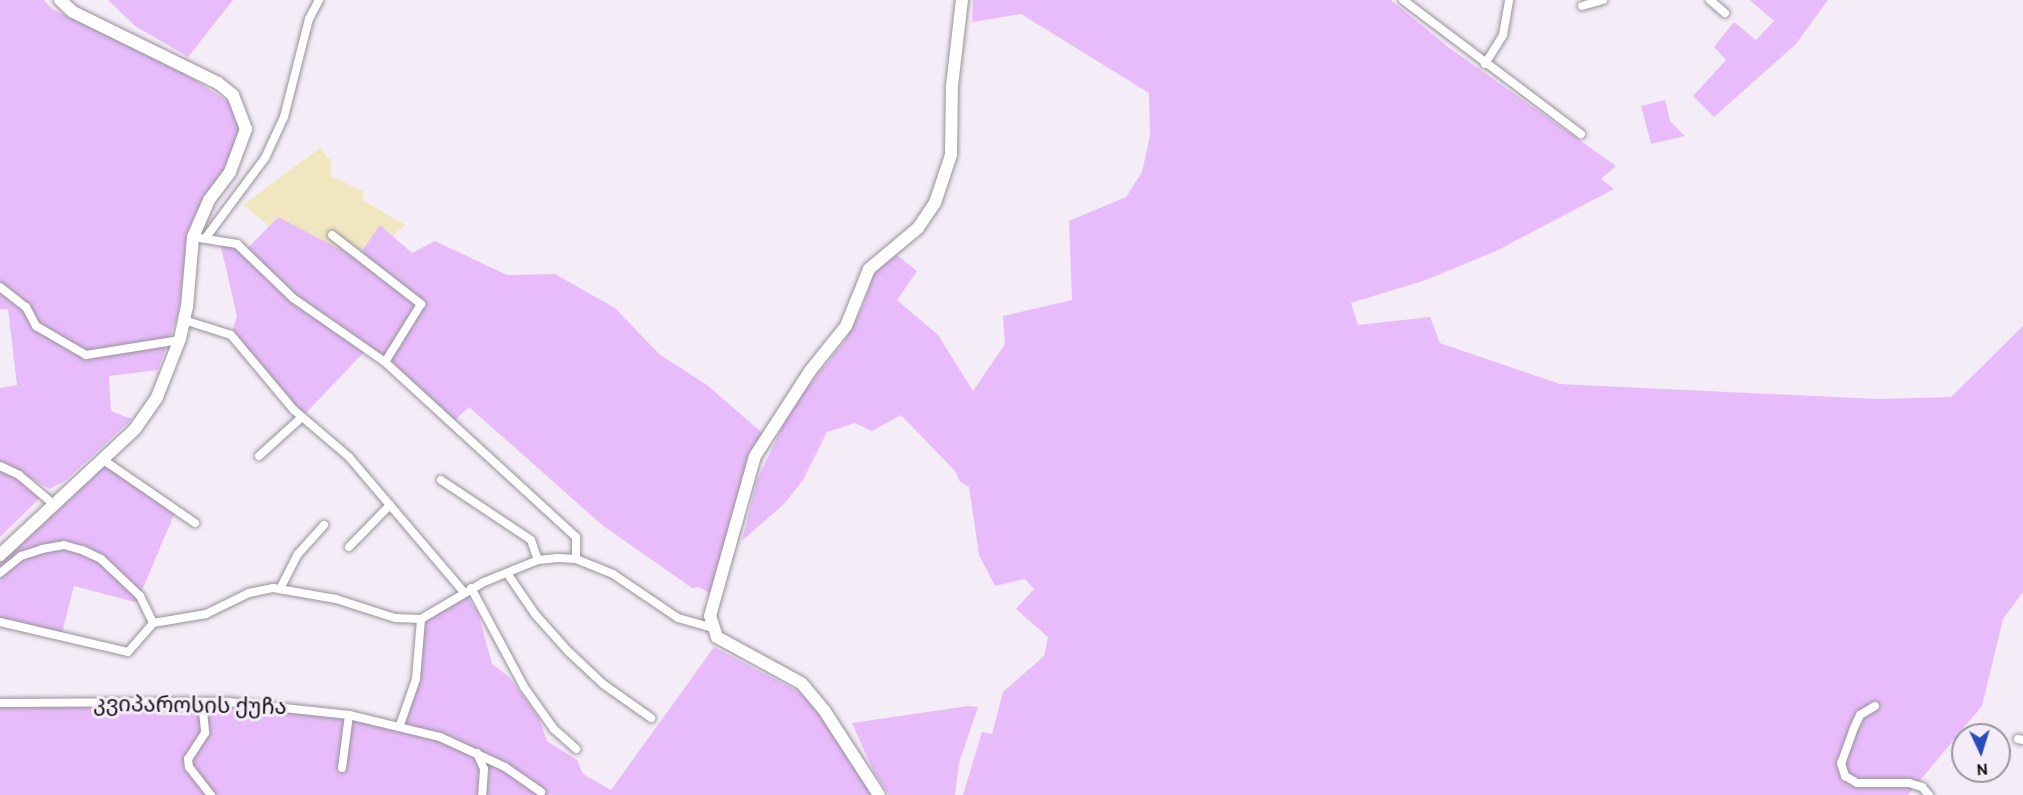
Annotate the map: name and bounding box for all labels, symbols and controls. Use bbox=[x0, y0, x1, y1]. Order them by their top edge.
street label: კვიპაროსის ქუჩა bbox=[93, 690, 287, 720]
north arrow bbox=[1951, 723, 2011, 783]
text: N bbox=[1976, 760, 1988, 779]

